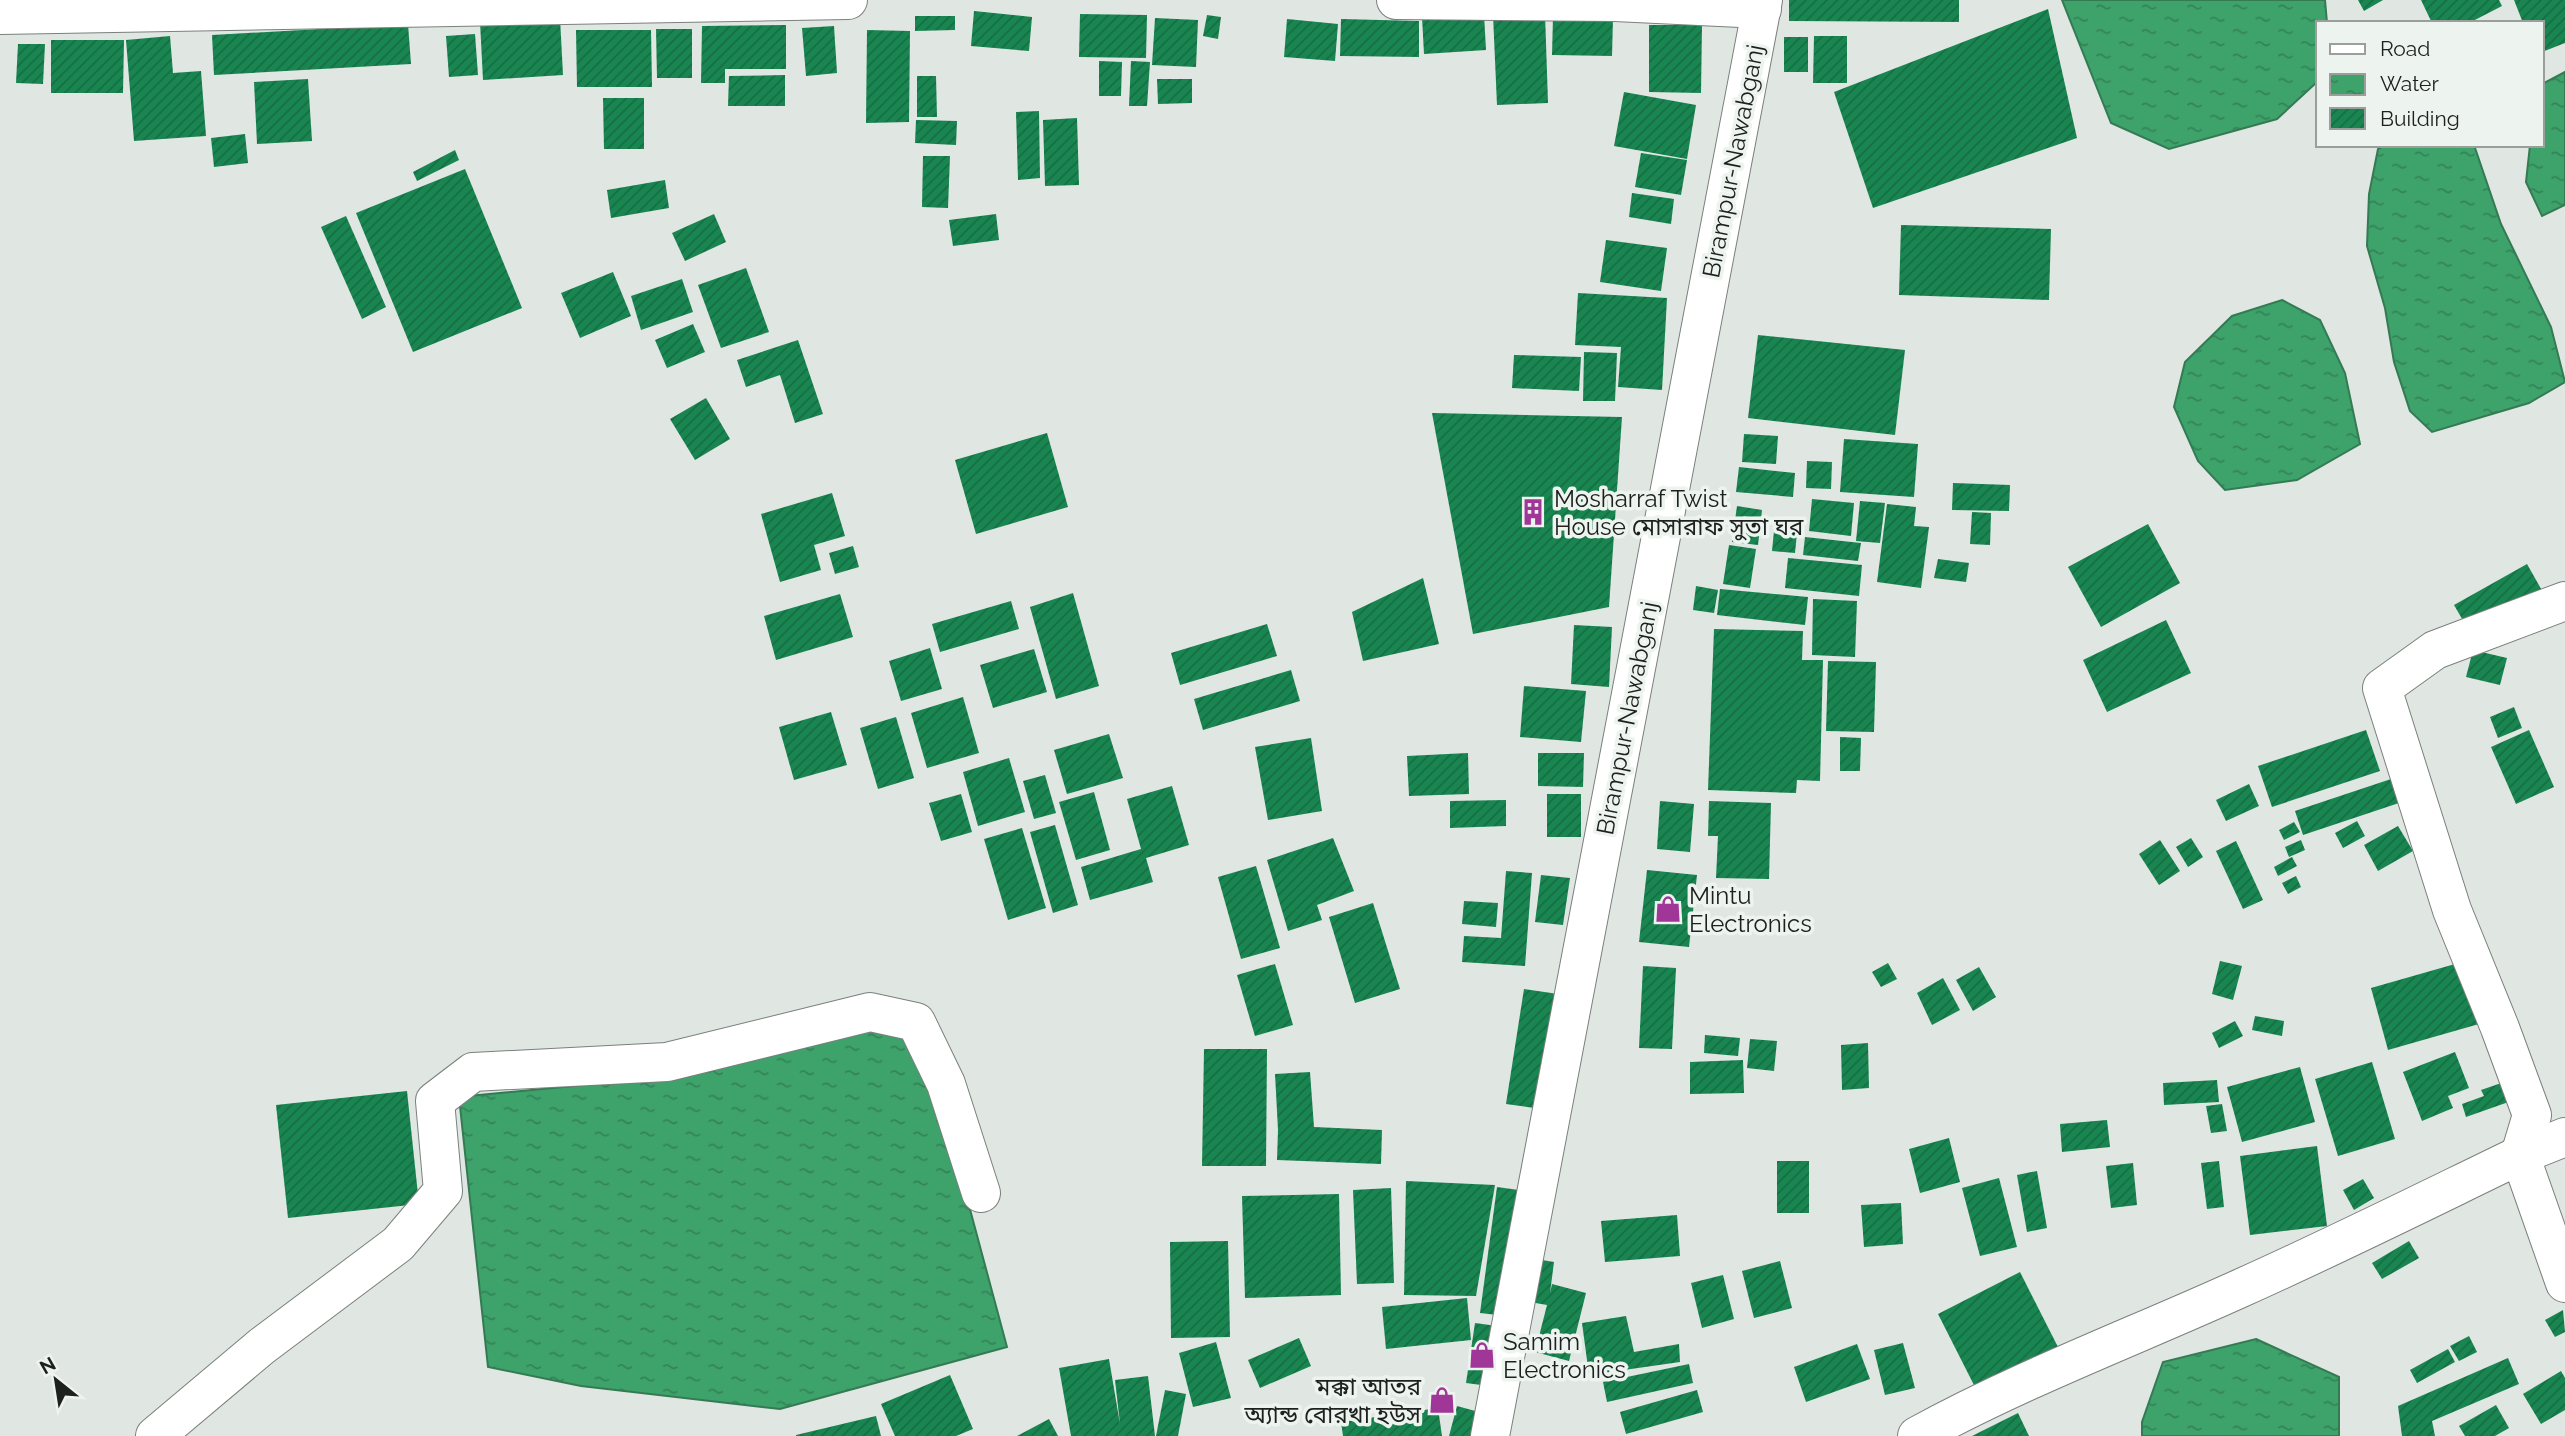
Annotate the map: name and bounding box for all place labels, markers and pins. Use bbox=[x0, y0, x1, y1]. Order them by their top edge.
place label: Mosharraf Twist House মোসারাফ সুতা ঘর bbox=[1554, 484, 1804, 541]
building icon: Mosharraf Twist House মোসারাফ সুতা ঘর bbox=[1518, 497, 1548, 527]
place label: Mintu Electronics bbox=[1689, 881, 1812, 938]
shop icon: Mintu Electronics bbox=[1653, 894, 1683, 924]
place label: Samim Electronics bbox=[1503, 1327, 1626, 1384]
shop icon: Samim Electronics bbox=[1467, 1340, 1497, 1370]
place label: মক্কা আতর অ্যান্ড বোরখা হউস bbox=[1244, 1372, 1422, 1429]
shop icon: মক্কা আতর অ্যান্ড বোরখা হউস bbox=[1427, 1385, 1457, 1415]

